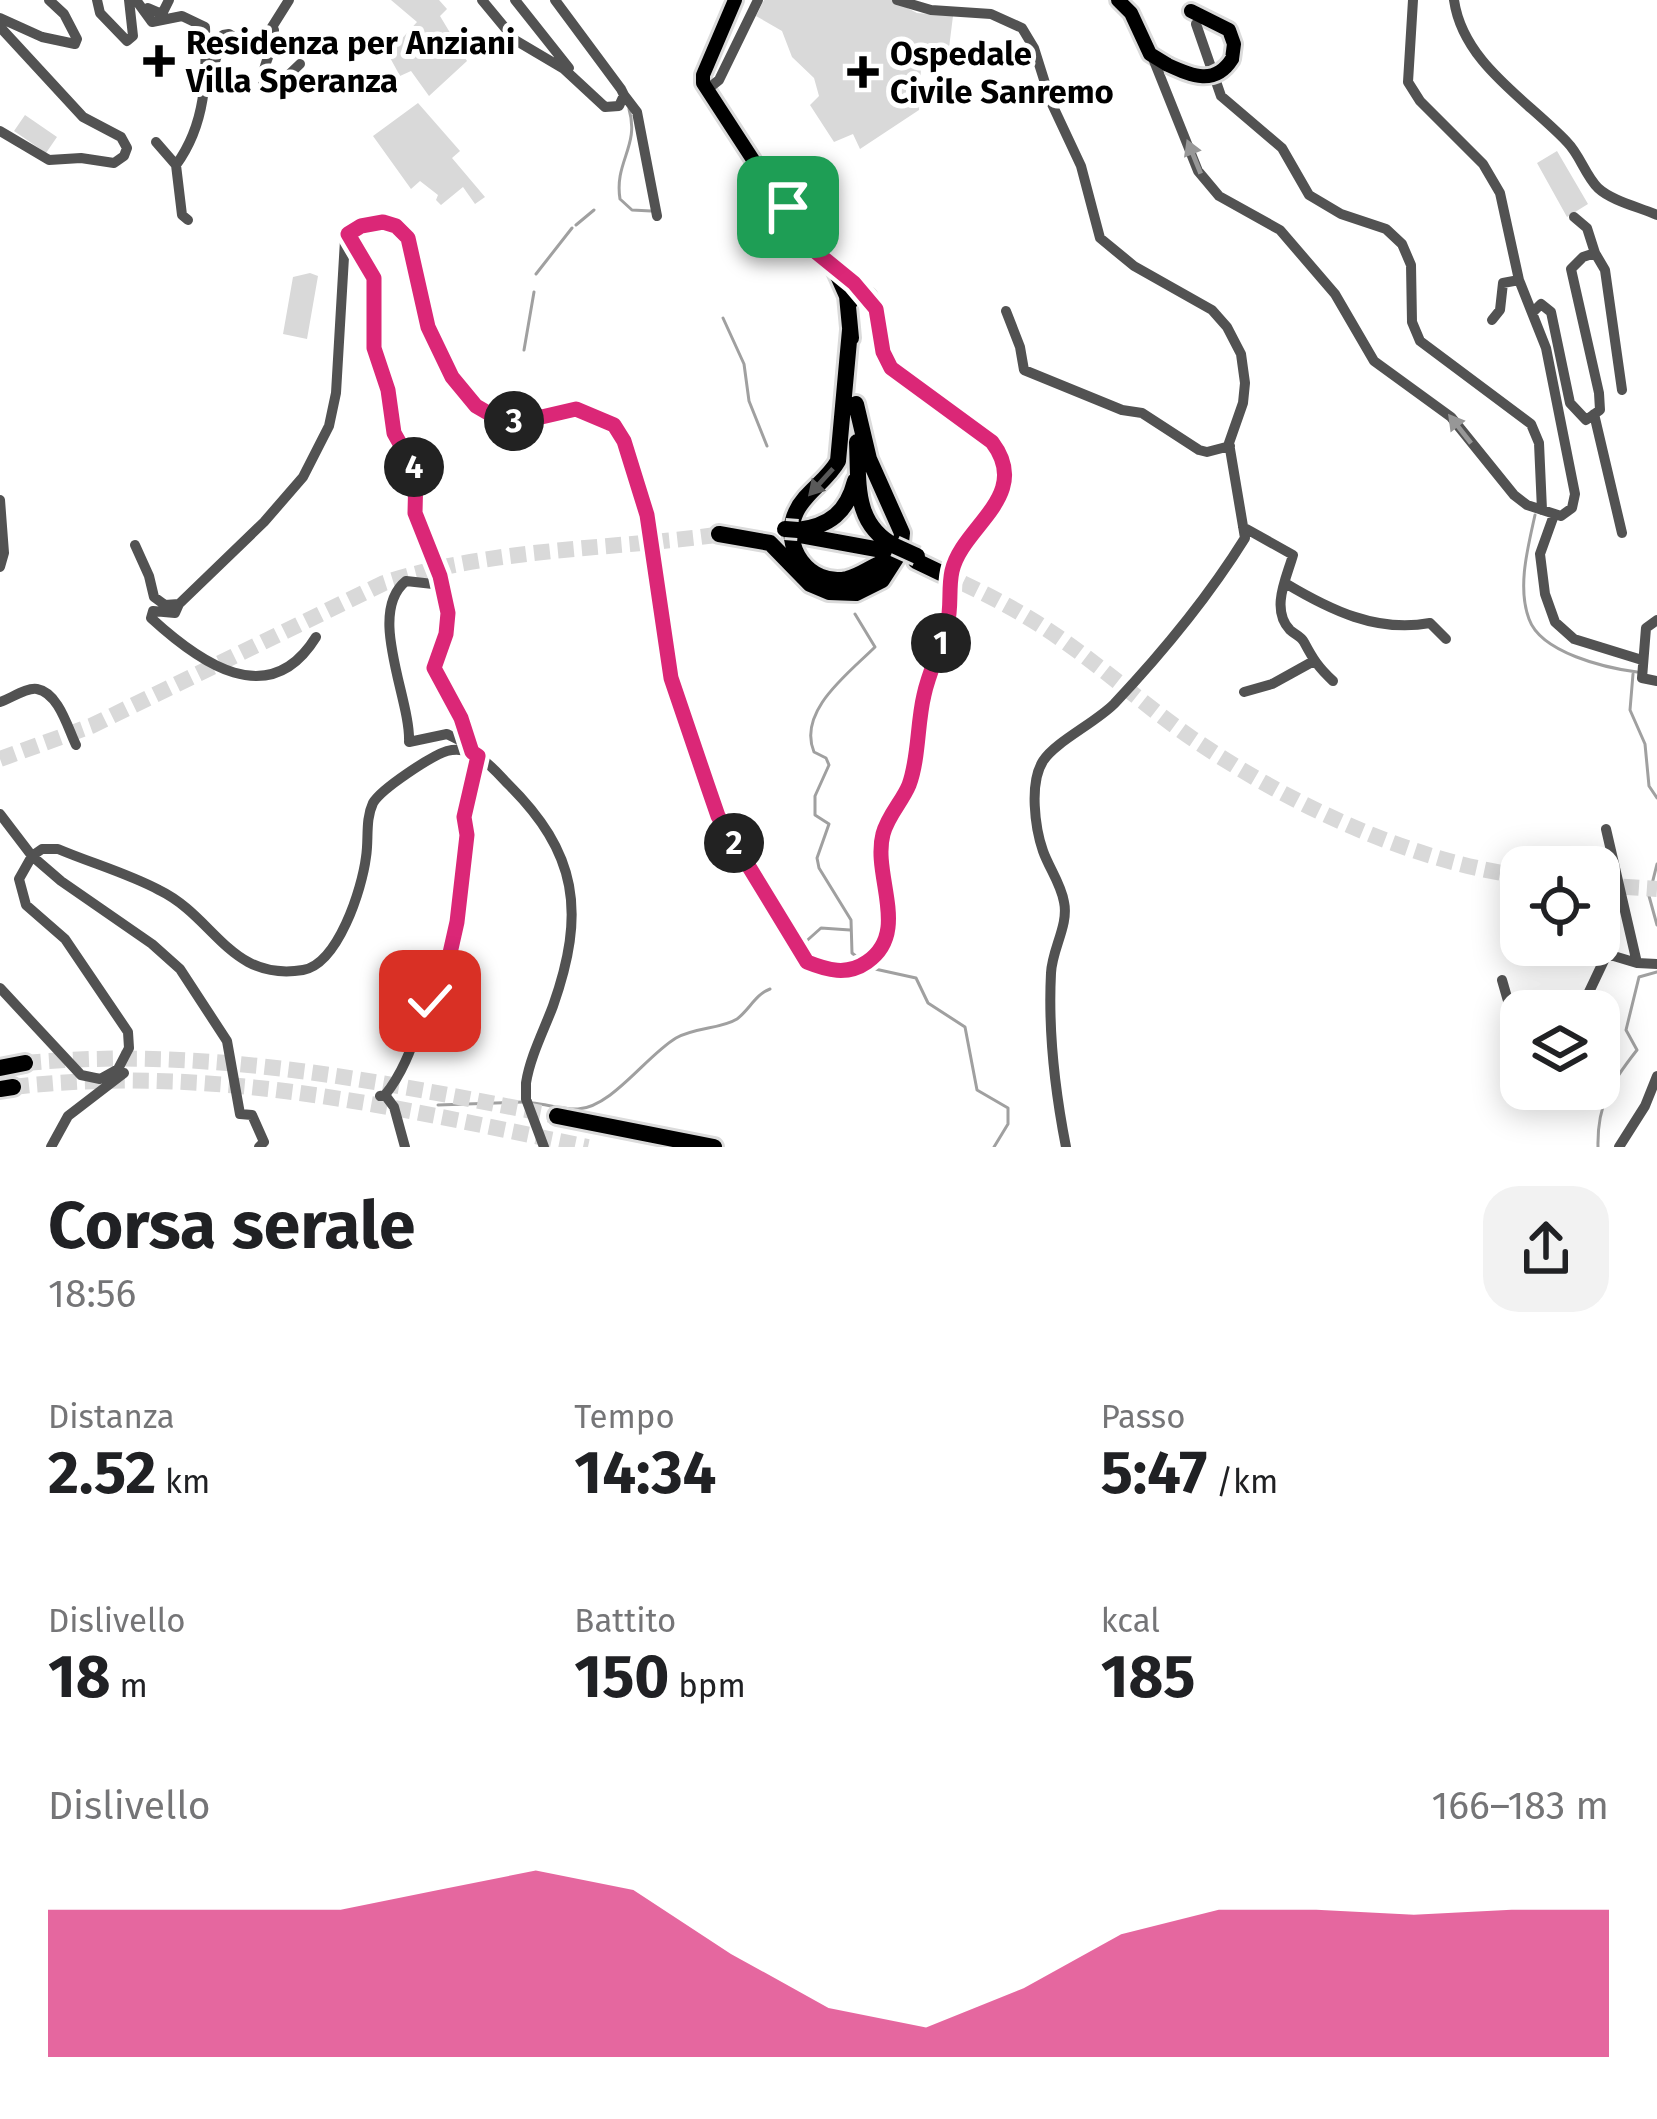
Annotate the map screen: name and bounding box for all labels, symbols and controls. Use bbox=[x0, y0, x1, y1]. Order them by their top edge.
place label: Residenza per Anziani Villa Speranza bbox=[185, 23, 515, 101]
place label: Ospedale Civile Sanremo bbox=[890, 34, 1114, 112]
marker: Residenza per Anziani Villa Speranza bbox=[143, 45, 175, 77]
marker: Ospedale Civile Sanremo bbox=[847, 56, 879, 88]
one-way arrow bbox=[1184, 139, 1203, 175]
pin bbox=[737, 156, 839, 258]
icon: arrive bbox=[755, 174, 821, 240]
pin: 3 bbox=[484, 391, 544, 451]
text: 3 bbox=[505, 401, 523, 441]
one-way arrow bbox=[1448, 414, 1473, 445]
pin: 4 bbox=[384, 437, 444, 497]
text: 4 bbox=[405, 447, 423, 487]
one-way arrow bbox=[808, 467, 835, 496]
pin: 1 bbox=[911, 613, 971, 673]
text: 1 bbox=[933, 623, 949, 663]
pin: 2 bbox=[704, 813, 764, 873]
text: 2 bbox=[725, 823, 743, 863]
map controls bbox=[1500, 846, 1620, 1110]
button: locate bbox=[1500, 846, 1620, 966]
pin bbox=[379, 950, 481, 1052]
icon: check bbox=[397, 968, 463, 1034]
button: layers bbox=[1500, 990, 1620, 1110]
text: Corsa serale bbox=[48, 1186, 416, 1265]
button: share bbox=[1483, 1186, 1609, 1312]
text: 18:56 bbox=[48, 1271, 136, 1317]
text: Distanza bbox=[48, 1397, 175, 1437]
text: Tempo bbox=[574, 1397, 675, 1437]
text: Passo bbox=[1101, 1397, 1185, 1437]
text: 2.52 bbox=[48, 1437, 156, 1509]
text: 14:34 bbox=[574, 1437, 716, 1509]
text: 5:47 bbox=[1101, 1437, 1207, 1509]
text: km bbox=[156, 1462, 210, 1502]
text: /km bbox=[1207, 1462, 1278, 1502]
text: Dislivello bbox=[48, 1601, 185, 1641]
text: Battito bbox=[574, 1601, 676, 1641]
text: kcal bbox=[1101, 1601, 1160, 1641]
text: 18 bbox=[48, 1641, 111, 1713]
text: 150 bbox=[574, 1641, 669, 1713]
text: 185 bbox=[1101, 1641, 1196, 1713]
text: m bbox=[111, 1666, 148, 1706]
text: bpm bbox=[669, 1666, 746, 1706]
text: Dislivello bbox=[48, 1783, 210, 1829]
text: 166–183 m bbox=[1431, 1783, 1609, 1829]

